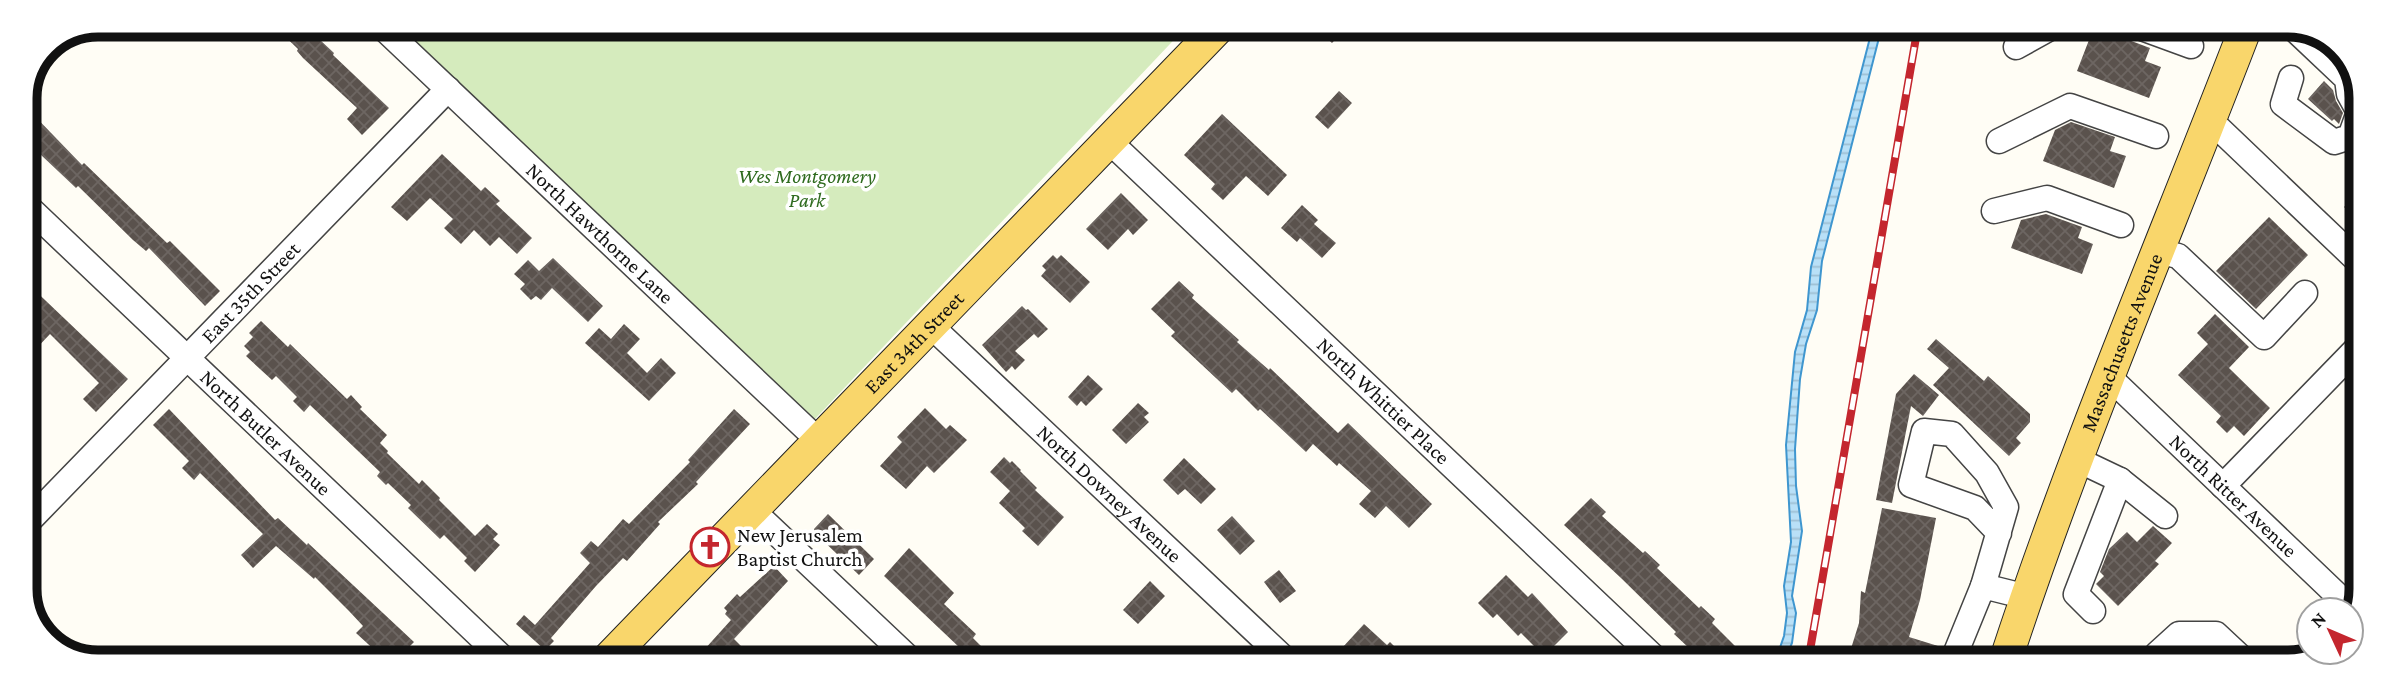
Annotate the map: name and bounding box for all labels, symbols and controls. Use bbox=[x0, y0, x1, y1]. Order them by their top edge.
street label: North Hawthorne Lane bbox=[521, 158, 679, 309]
park label: Wes Montgomery Park bbox=[738, 164, 876, 212]
street label: East 35th Street bbox=[196, 236, 306, 348]
street label: Massachusetts Avenue bbox=[2076, 250, 2168, 435]
street label: East 34th Street bbox=[859, 286, 969, 398]
street label: North Whittier Place bbox=[1312, 333, 1455, 469]
street label: North Butler Avenue bbox=[195, 365, 336, 500]
street label: North Downey Avenue bbox=[1032, 420, 1187, 568]
street label: North Ritter Avenue bbox=[2165, 429, 2302, 562]
place label: New Jerusalem Baptist Church bbox=[737, 523, 863, 571]
church icon: New Jerusalem Baptist Church bbox=[689, 526, 731, 568]
north arrow bbox=[2295, 596, 2365, 666]
text: N bbox=[2306, 608, 2330, 631]

